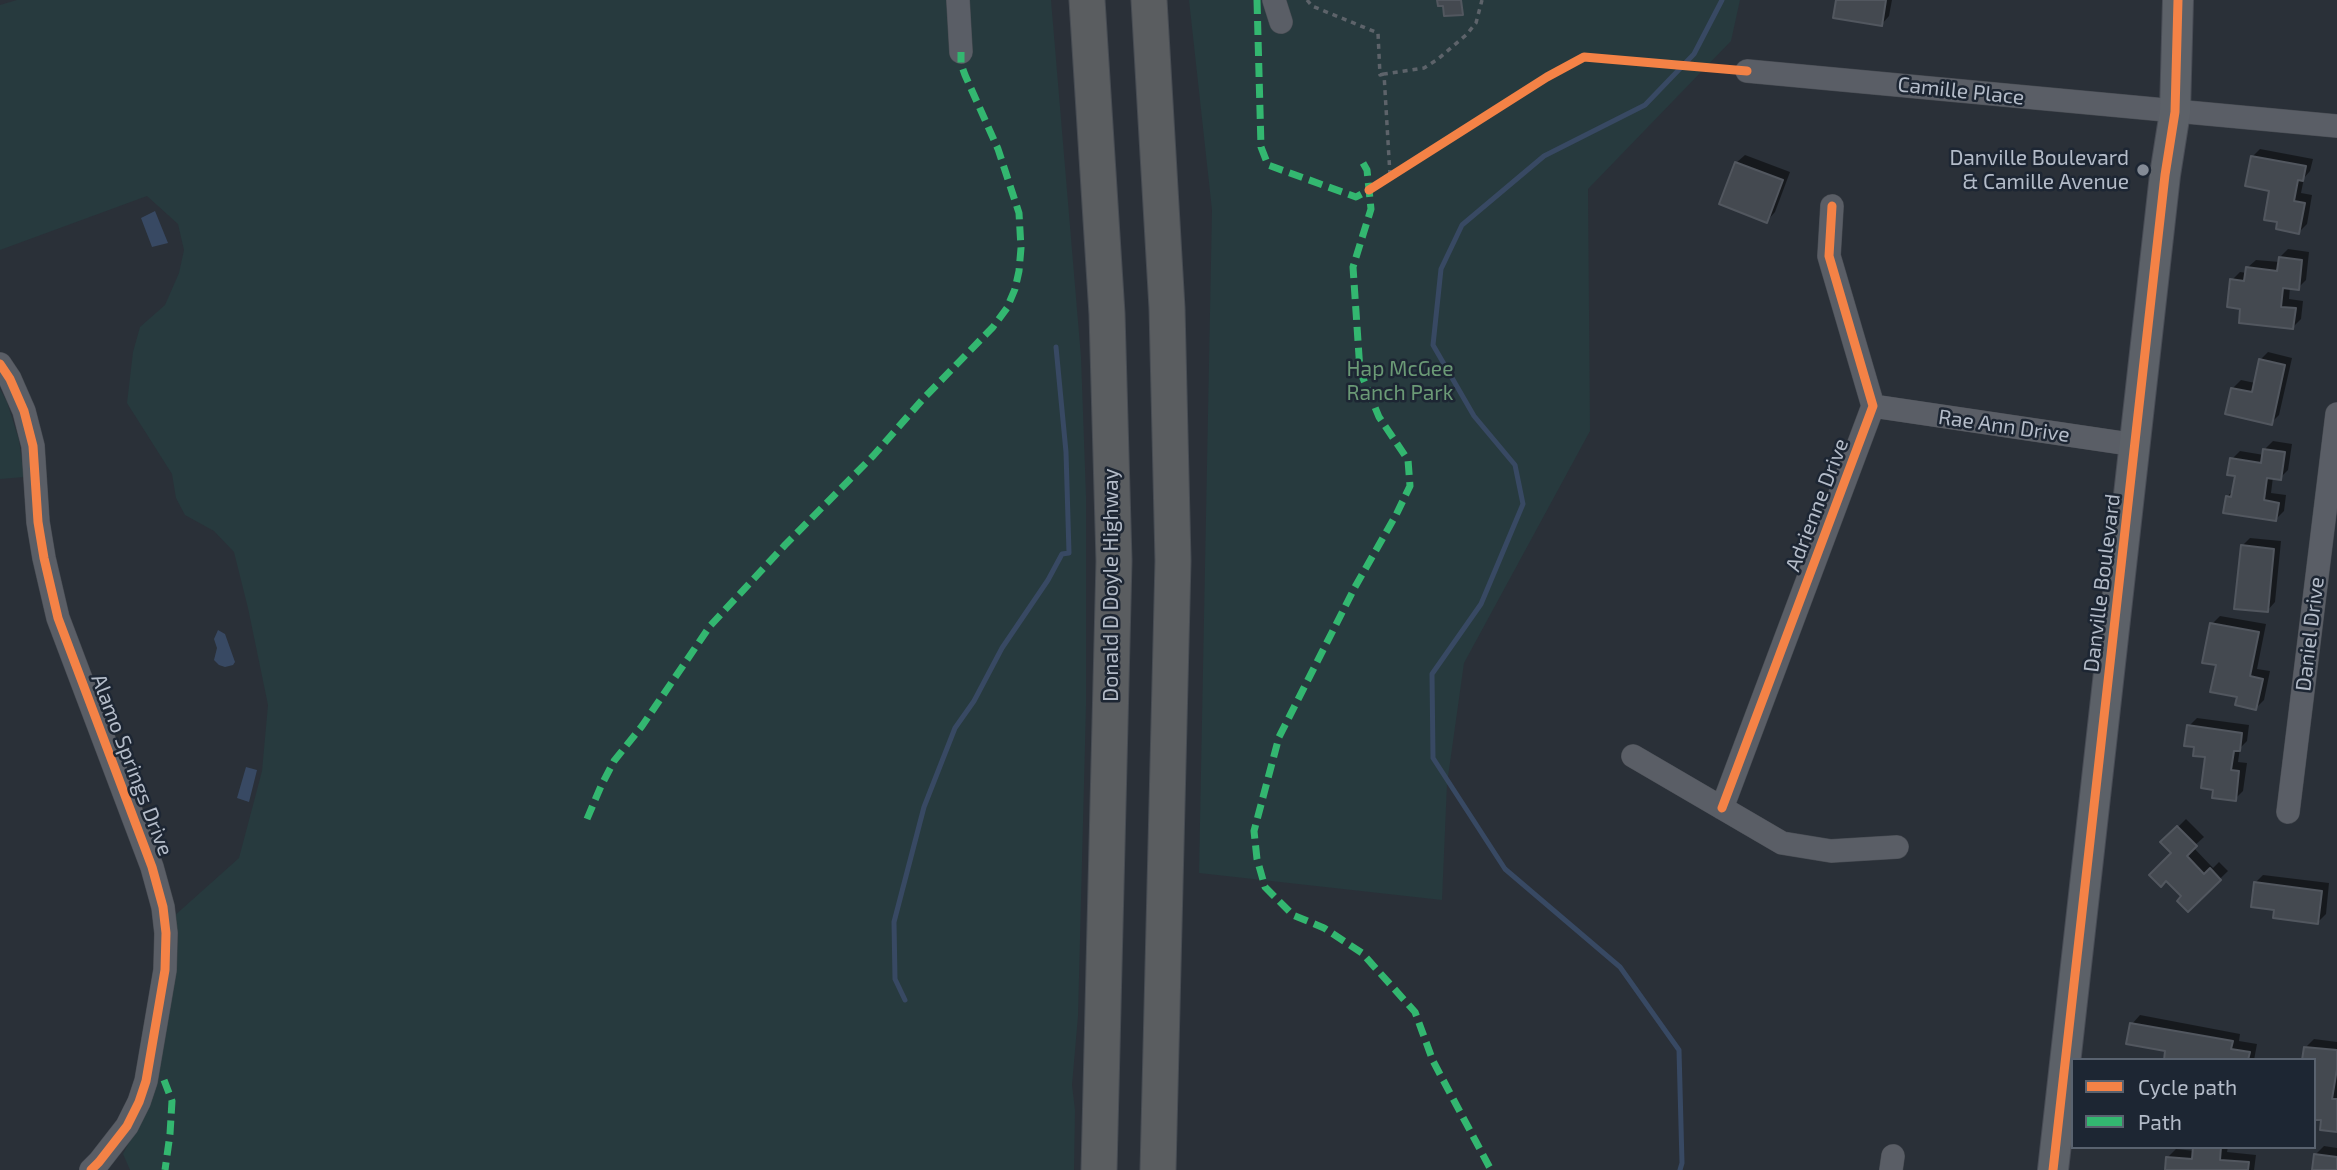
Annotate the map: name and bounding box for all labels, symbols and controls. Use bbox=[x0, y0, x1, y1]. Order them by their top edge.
street label: Camille Place bbox=[1896, 72, 2026, 110]
place label: Danville Boulevard & Camille Avenue bbox=[1949, 145, 2129, 195]
marker: Danville Boulevard & Camille Avenue bbox=[2135, 162, 2151, 178]
park label: Hap McGee Ranch Park bbox=[1347, 356, 1453, 406]
street label: Rae Ann Drive bbox=[1937, 404, 2071, 448]
street label: Adrienne Drive bbox=[1780, 435, 1854, 575]
street label: Donald D Doyle Highway bbox=[1098, 468, 1124, 702]
street label: Danville Boulevard bbox=[2079, 492, 2125, 674]
street label: Daniel Drive bbox=[2290, 575, 2330, 693]
street label: Alamo Springs Drive bbox=[86, 671, 178, 859]
legend bbox=[2071, 1058, 2316, 1149]
text: Cycle path bbox=[2138, 1074, 2237, 1099]
text: Path bbox=[2138, 1109, 2182, 1134]

